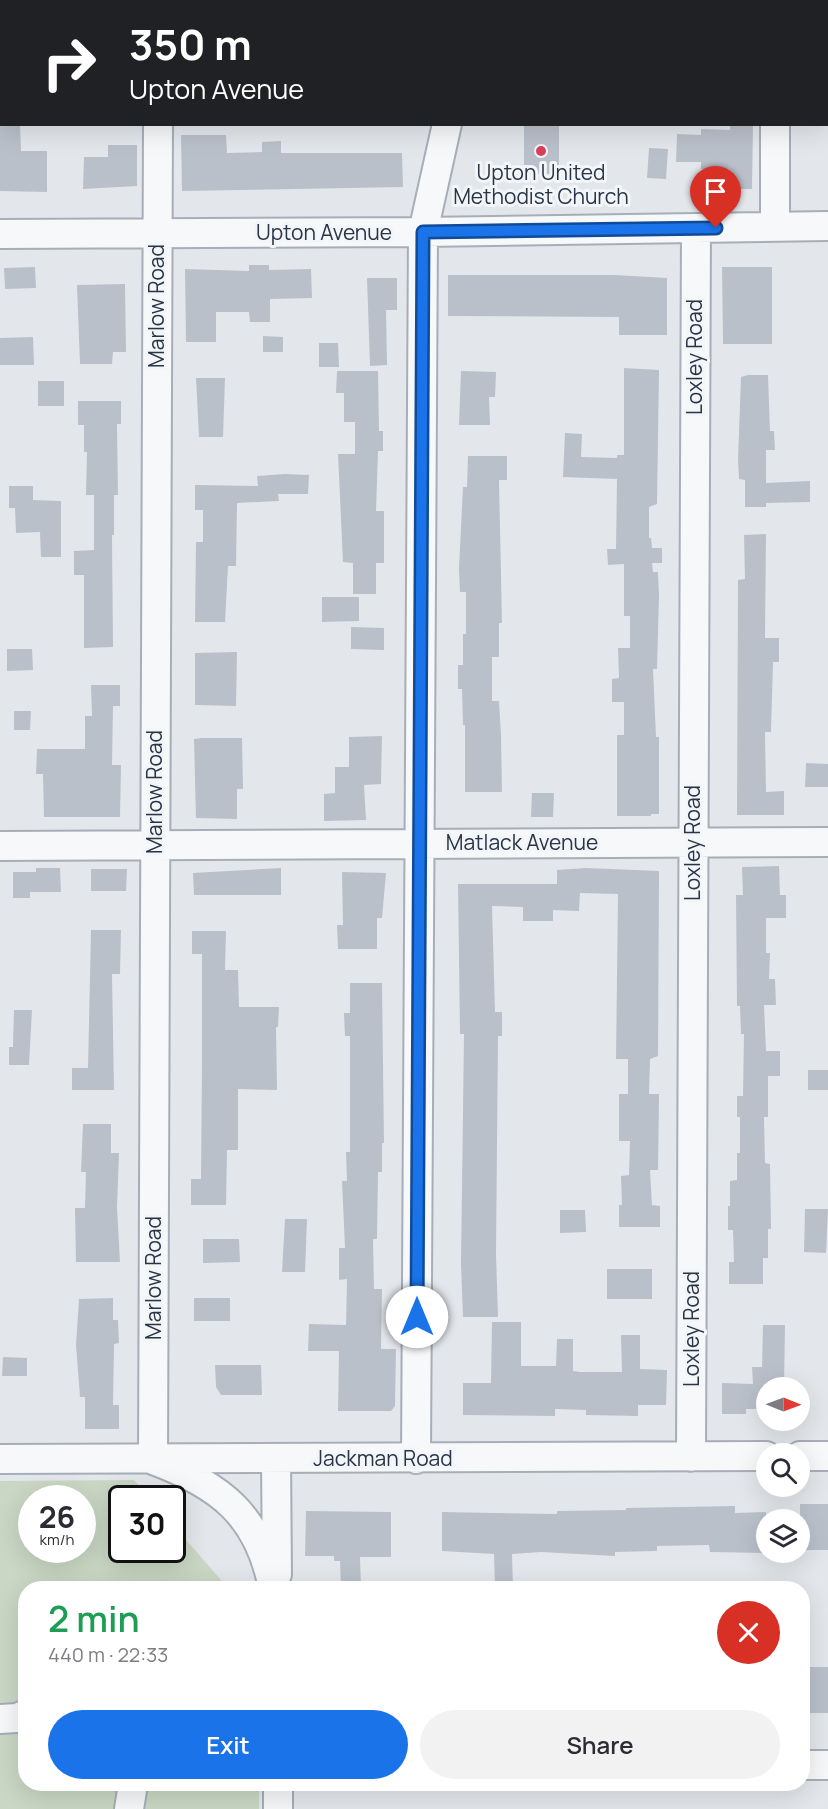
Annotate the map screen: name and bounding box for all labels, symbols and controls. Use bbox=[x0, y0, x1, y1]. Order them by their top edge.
text: 350 m bbox=[129, 15, 252, 73]
icon: right bbox=[30, 24, 108, 102]
text: Upton Avenue bbox=[129, 70, 304, 107]
marker: Upton United Methodist Church bbox=[534, 144, 548, 158]
place label: Upton United Methodist Church bbox=[453, 158, 629, 210]
pin bbox=[690, 166, 741, 228]
icon: arrive bbox=[699, 175, 732, 208]
street label: Upton Avenue bbox=[256, 218, 392, 246]
street label: Marlow Road bbox=[142, 244, 170, 368]
street label: Loxley Road bbox=[680, 299, 708, 415]
street label: Marlow Road bbox=[140, 730, 168, 854]
street label: Loxley Road bbox=[678, 785, 706, 901]
street label: Matlack Avenue bbox=[446, 828, 598, 856]
street label: Marlow Road bbox=[139, 1216, 167, 1340]
street label: Loxley Road bbox=[677, 1271, 705, 1387]
position arrow bbox=[385, 1285, 449, 1349]
north arrow bbox=[756, 1377, 810, 1431]
map controls bbox=[756, 1377, 810, 1563]
button: search bbox=[756, 1443, 810, 1497]
street label: Jackman Road bbox=[313, 1444, 453, 1472]
speed limit sign: 30 bbox=[108, 1485, 186, 1563]
text: 26 bbox=[39, 1496, 75, 1537]
button: layers bbox=[756, 1509, 810, 1563]
text: km/h bbox=[40, 1529, 74, 1550]
text: 2 min bbox=[48, 1594, 140, 1643]
button: close bbox=[717, 1601, 780, 1664]
text: 440 m · 22:33 bbox=[48, 1641, 168, 1668]
button: Exit bbox=[48, 1710, 408, 1779]
button: Share bbox=[420, 1710, 780, 1779]

